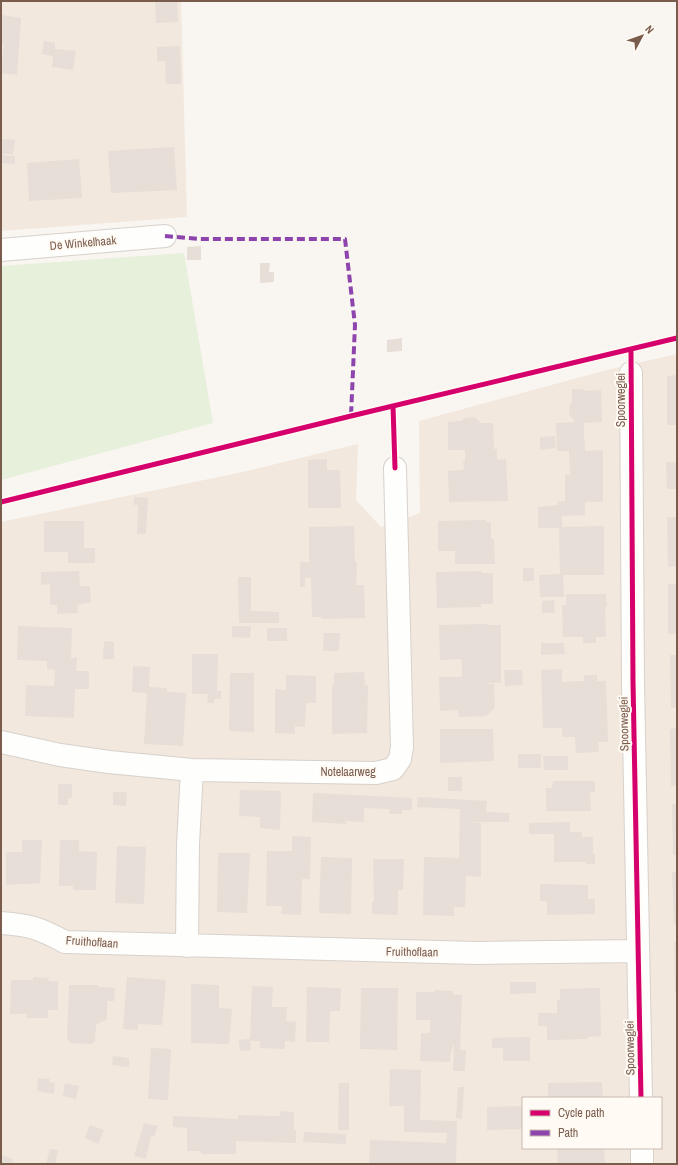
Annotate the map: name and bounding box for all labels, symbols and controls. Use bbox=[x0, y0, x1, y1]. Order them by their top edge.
north arrow bbox=[622, 16, 662, 56]
text: N bbox=[642, 22, 657, 36]
street label: De Winkelhaak bbox=[49, 232, 117, 254]
street label: Spoorweglei bbox=[613, 373, 629, 427]
street label: Spoorweglei bbox=[616, 697, 632, 751]
street label: Notelaarweg bbox=[320, 764, 376, 780]
street label: Fruithoflaan bbox=[65, 932, 119, 952]
street label: Fruithoflaan bbox=[386, 944, 438, 960]
street label: Spoorweglei bbox=[622, 1021, 638, 1075]
legend bbox=[522, 1097, 662, 1149]
text: Cycle path bbox=[558, 1105, 605, 1121]
text: Path bbox=[558, 1125, 578, 1141]

